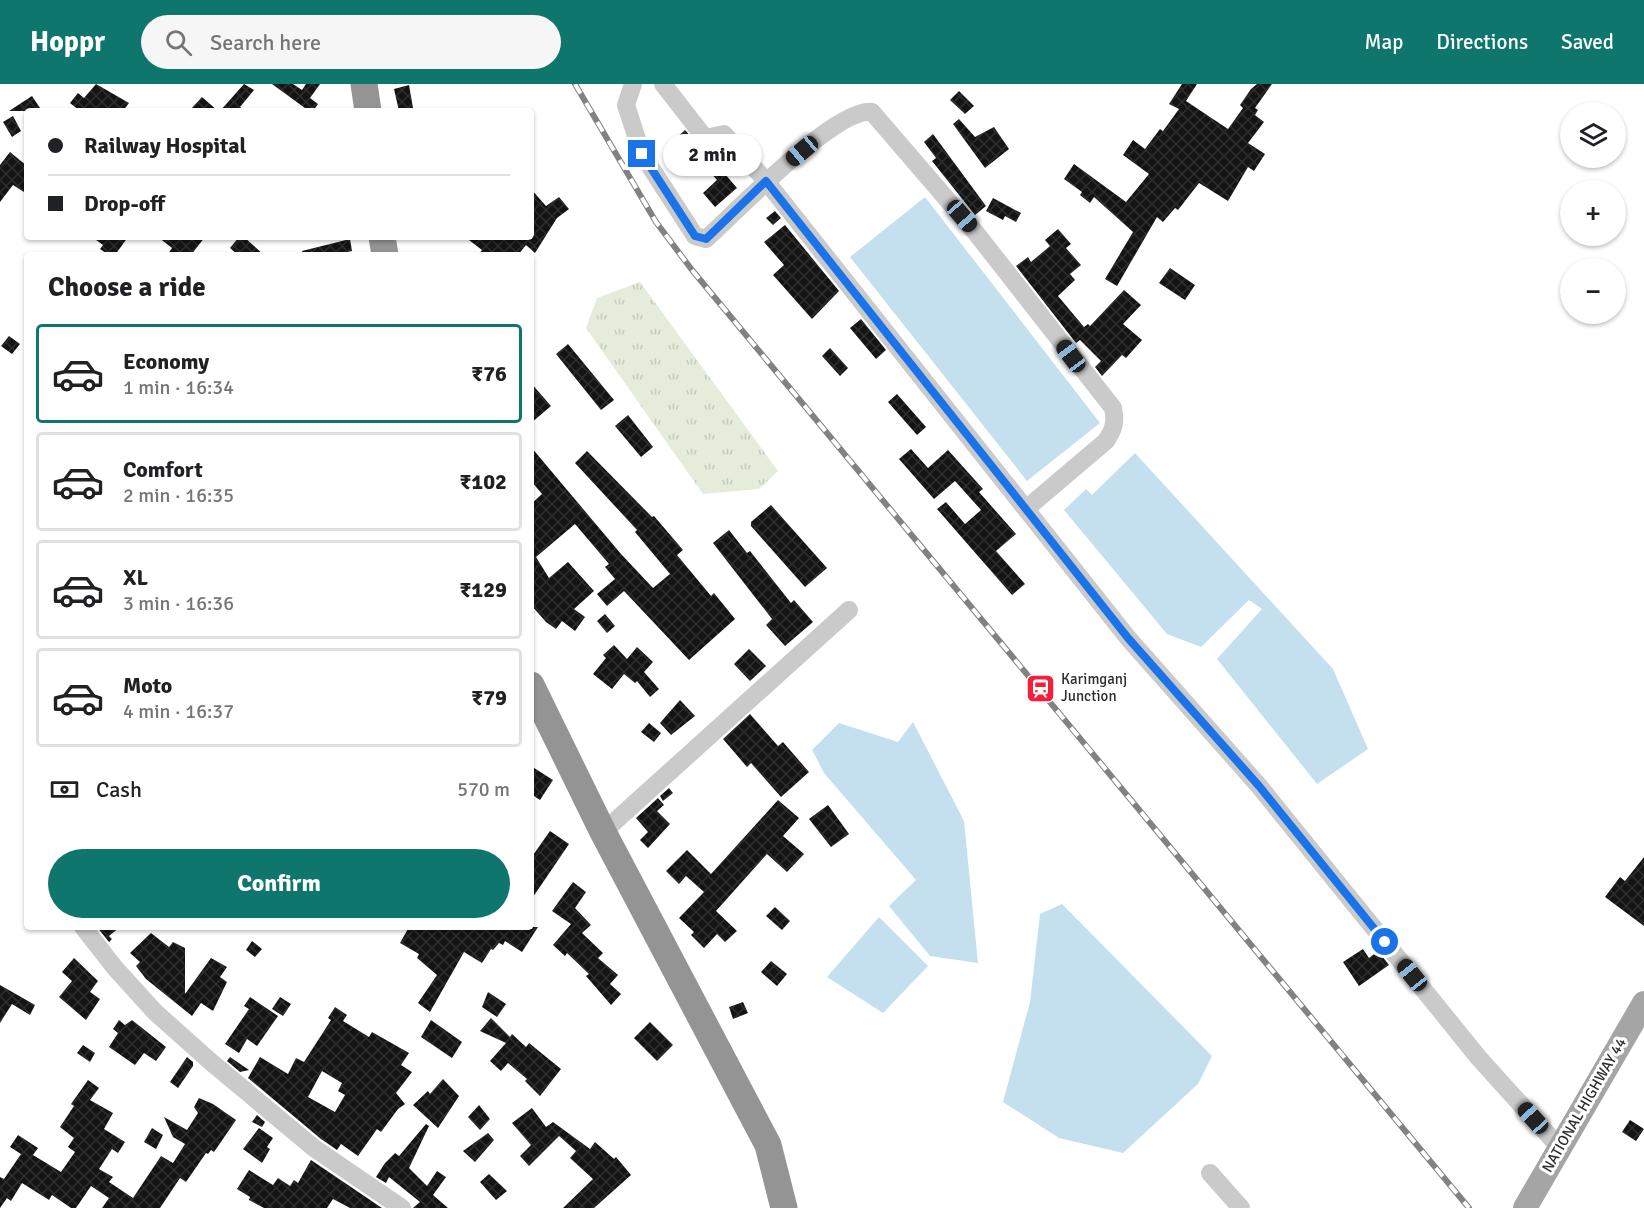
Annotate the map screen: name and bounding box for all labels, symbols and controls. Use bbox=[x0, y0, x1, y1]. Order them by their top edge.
search box bbox=[141, 15, 561, 69]
text: Hoppr bbox=[30, 25, 105, 59]
icon: search bbox=[162, 26, 195, 59]
text: Search here bbox=[210, 29, 321, 56]
text: Map bbox=[1365, 29, 1403, 55]
text: Directions bbox=[1436, 29, 1528, 55]
text: Saved bbox=[1561, 29, 1614, 55]
map controls bbox=[1560, 102, 1626, 324]
button: layers bbox=[1560, 102, 1626, 168]
text: Railway Hospital bbox=[84, 132, 246, 159]
callout: 2 min bbox=[663, 133, 762, 175]
car bbox=[782, 133, 822, 169]
route end bbox=[628, 140, 655, 167]
text: 2 min bbox=[688, 142, 737, 167]
button: + bbox=[1560, 180, 1626, 246]
text: Drop-off bbox=[84, 190, 165, 217]
car bbox=[943, 197, 981, 235]
button: − bbox=[1560, 258, 1626, 324]
text: Choose a ride bbox=[48, 271, 206, 304]
car bbox=[1053, 336, 1089, 376]
icon: car bbox=[51, 347, 105, 401]
text: Economy bbox=[123, 348, 209, 375]
text: ₹76 bbox=[471, 360, 507, 387]
text: 1 min · 16:34 bbox=[123, 375, 234, 400]
icon: car bbox=[51, 455, 105, 509]
text: Comfort bbox=[123, 456, 203, 483]
text: ₹102 bbox=[459, 468, 507, 495]
text: 2 min · 16:35 bbox=[123, 483, 234, 508]
icon: car bbox=[51, 563, 105, 617]
text: XL bbox=[123, 564, 148, 591]
text: ₹129 bbox=[459, 576, 507, 603]
text: 3 min · 16:36 bbox=[123, 591, 234, 616]
place label: Karimganj Junction bbox=[1061, 670, 1127, 705]
icon: car bbox=[51, 671, 105, 725]
text: Moto bbox=[123, 672, 172, 699]
station icon: Karimganj Junction bbox=[1024, 672, 1056, 704]
text: ₹79 bbox=[471, 684, 507, 711]
text: 4 min · 16:37 bbox=[123, 699, 234, 724]
icon: cash bbox=[48, 773, 81, 806]
text: Cash bbox=[96, 776, 142, 803]
text: 570 m bbox=[457, 777, 510, 802]
button: Confirm bbox=[48, 849, 510, 918]
route start bbox=[1371, 928, 1398, 955]
car bbox=[1394, 955, 1430, 995]
street label: NATIONAL HIGHWAY 44 bbox=[1538, 1034, 1630, 1176]
car bbox=[1514, 1099, 1552, 1137]

